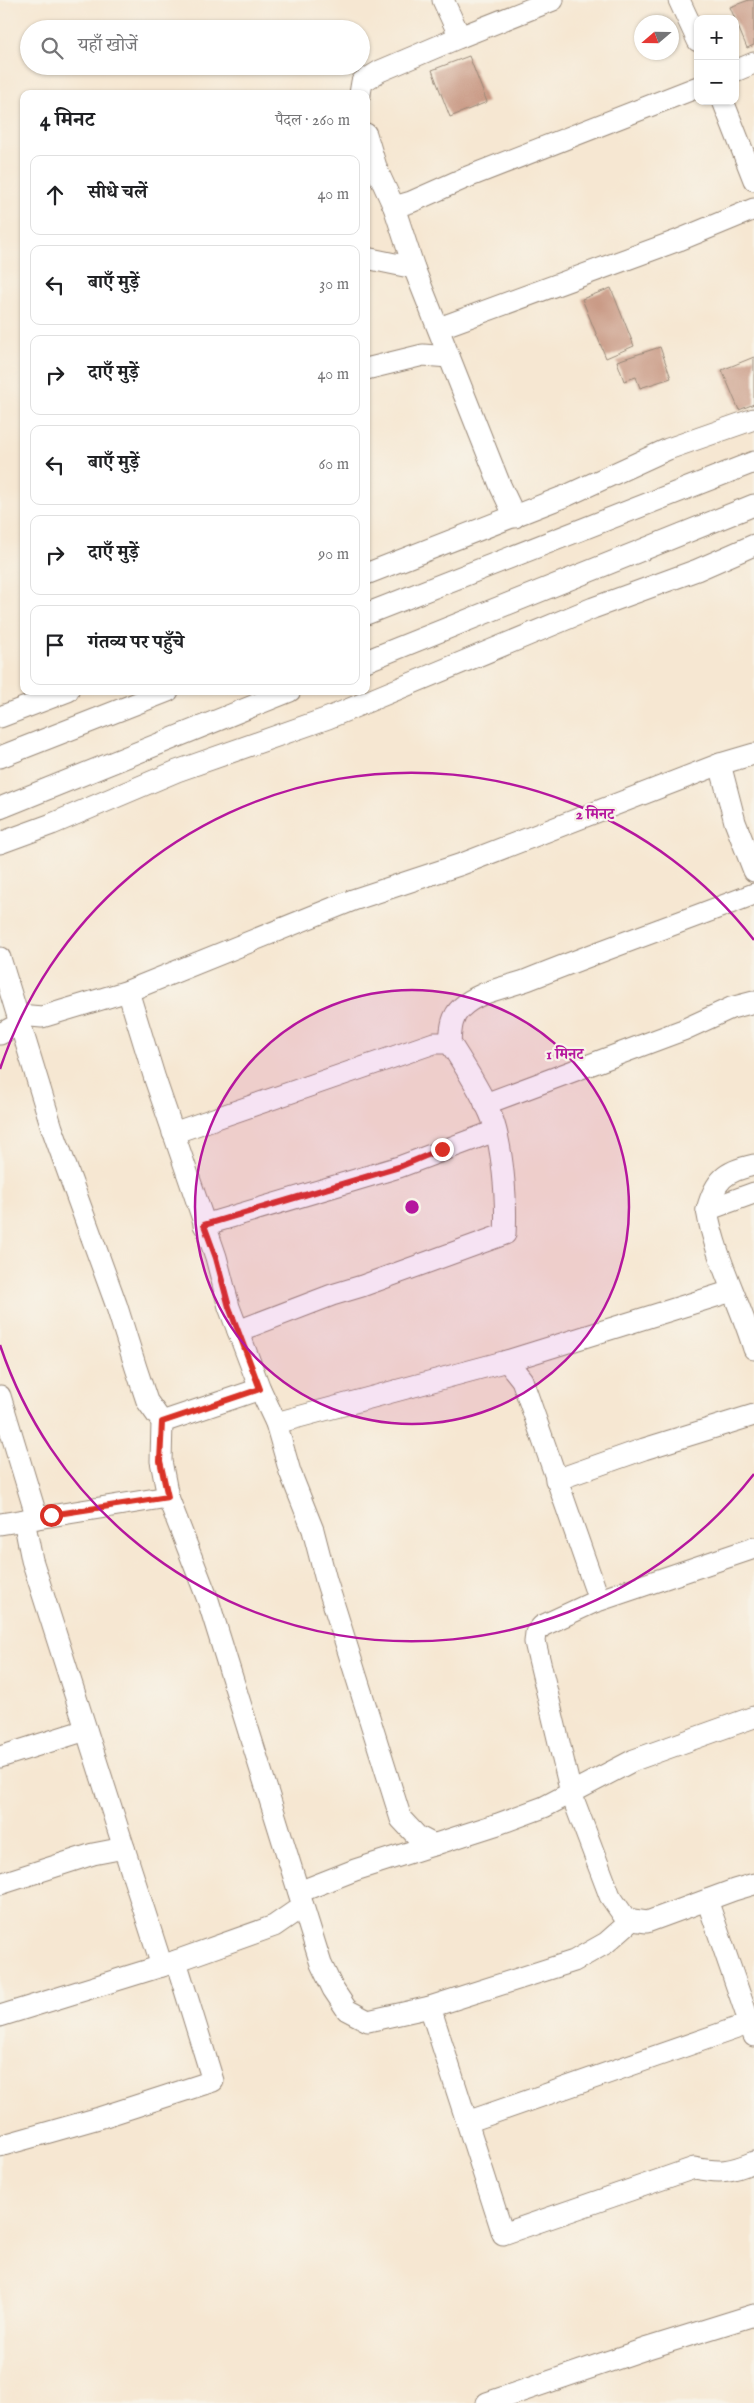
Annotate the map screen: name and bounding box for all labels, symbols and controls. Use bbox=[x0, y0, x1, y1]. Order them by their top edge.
north arrow bbox=[634, 15, 679, 60]
map controls bbox=[694, 15, 739, 105]
button: + bbox=[694, 15, 739, 60]
search box bbox=[20, 20, 370, 75]
icon: search bbox=[38, 34, 66, 62]
text: यहाँ खोजें bbox=[78, 34, 138, 58]
button: − bbox=[694, 60, 739, 105]
text: 4 मिनट bbox=[40, 107, 95, 134]
text: पैदल · 260 m bbox=[275, 111, 350, 131]
icon: ahead bbox=[41, 181, 69, 209]
text: सीधे चलें bbox=[88, 181, 147, 205]
text: 40 m bbox=[317, 185, 349, 205]
icon: left bbox=[41, 271, 69, 299]
text: बाएँ मुड़ें bbox=[88, 271, 139, 295]
text: 30 m bbox=[319, 275, 349, 295]
icon: right bbox=[41, 361, 69, 389]
text: दाएँ मुड़ें bbox=[88, 361, 139, 385]
text: 40 m bbox=[317, 365, 349, 385]
icon: left bbox=[41, 451, 69, 479]
text: बाएँ मुड़ें bbox=[88, 451, 139, 475]
text: 60 m bbox=[319, 455, 349, 475]
icon: right bbox=[41, 541, 69, 569]
text: दाएँ मुड़ें bbox=[88, 541, 139, 565]
text: 90 m bbox=[318, 545, 349, 565]
icon: arrive bbox=[41, 631, 69, 659]
text: गंतव्य पर पहुँचे bbox=[88, 631, 184, 655]
text: 2 मिनट bbox=[576, 805, 616, 824]
text: 1 मिनट bbox=[546, 1045, 585, 1064]
route end bbox=[431, 1138, 454, 1161]
centre of rings bbox=[403, 1198, 421, 1216]
route start bbox=[40, 1504, 63, 1527]

